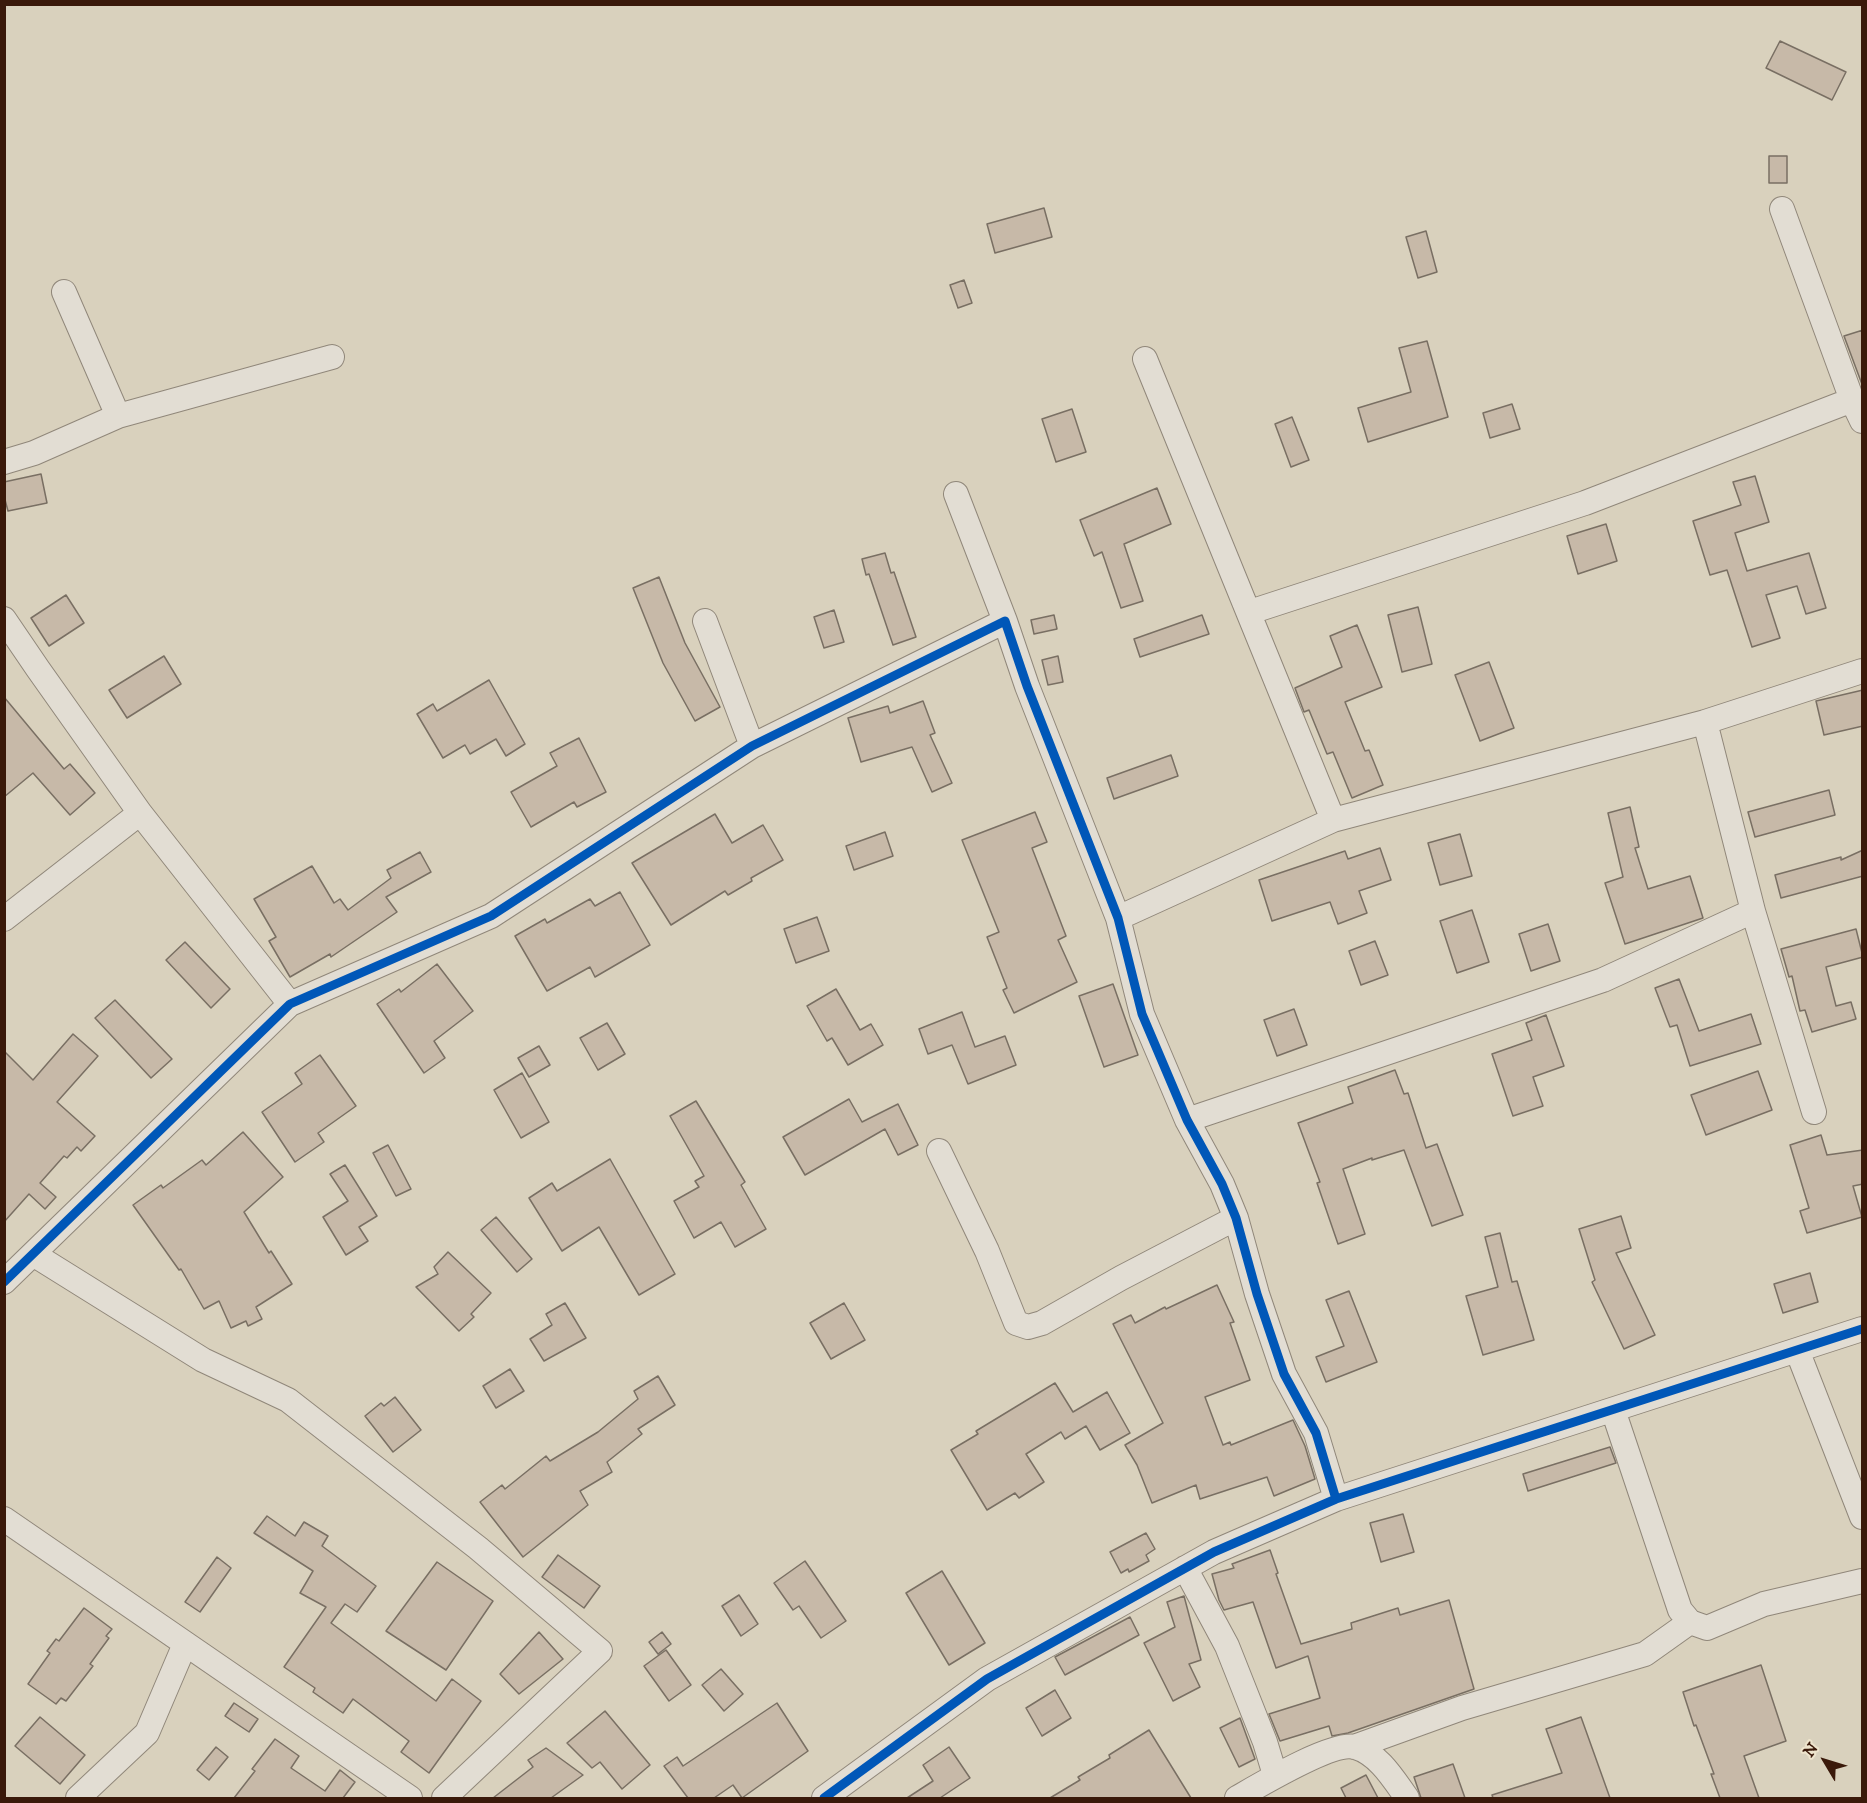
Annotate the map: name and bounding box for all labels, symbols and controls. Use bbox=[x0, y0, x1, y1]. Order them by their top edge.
north arrow bbox=[1795, 1731, 1855, 1791]
text: N bbox=[1799, 1739, 1823, 1761]

